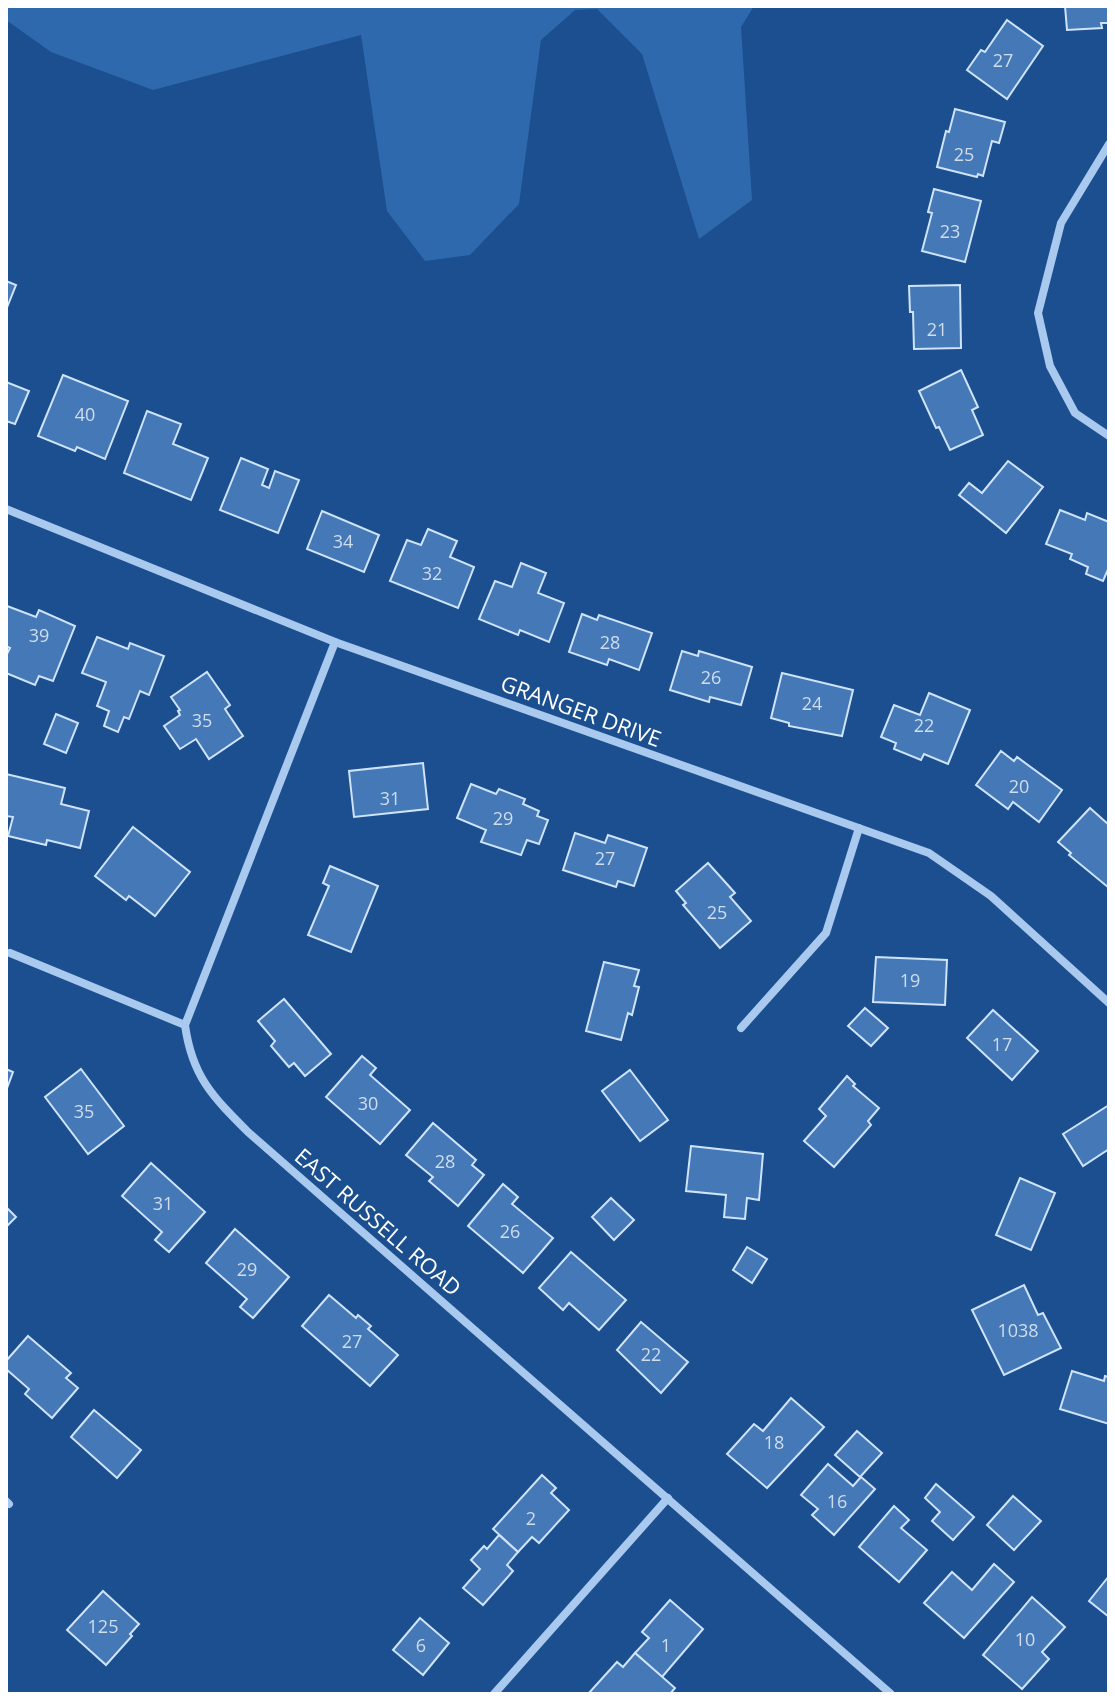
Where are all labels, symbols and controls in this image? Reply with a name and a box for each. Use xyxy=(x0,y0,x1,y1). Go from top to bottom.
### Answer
house number: 27 xyxy=(993,48,1013,72)
house number: 25 xyxy=(954,142,974,166)
house number: 23 xyxy=(940,219,960,243)
house number: 21 xyxy=(927,317,947,341)
house number: 40 xyxy=(75,402,95,426)
house number: 34 xyxy=(333,529,353,553)
house number: 32 xyxy=(422,561,442,585)
house number: 39 xyxy=(29,623,49,647)
house number: 28 xyxy=(600,630,620,654)
house number: 26 xyxy=(701,665,721,689)
street label: GRANGER DRIVE xyxy=(497,667,666,753)
house number: 24 xyxy=(802,691,822,715)
house number: 35 xyxy=(192,708,212,732)
house number: 22 xyxy=(914,713,934,737)
house number: 20 xyxy=(1009,774,1029,798)
house number: 31 xyxy=(380,786,400,810)
house number: 29 xyxy=(493,806,513,830)
house number: 27 xyxy=(595,846,615,870)
house number: 25 xyxy=(707,900,727,924)
house number: 19 xyxy=(900,968,920,992)
house number: 17 xyxy=(992,1032,1012,1056)
house number: 30 xyxy=(358,1091,378,1115)
house number: 35 xyxy=(74,1099,94,1123)
street label: EAST RUSSELL ROAD xyxy=(289,1141,468,1302)
house number: 28 xyxy=(435,1149,455,1173)
house number: 31 xyxy=(153,1191,173,1215)
house number: 26 xyxy=(500,1219,520,1243)
house number: 29 xyxy=(237,1257,257,1281)
house number: 1038 xyxy=(997,1318,1039,1342)
house number: 27 xyxy=(342,1329,362,1353)
house number: 22 xyxy=(641,1342,661,1366)
house number: 18 xyxy=(764,1430,784,1454)
house number: 16 xyxy=(827,1489,847,1513)
house number: 2 xyxy=(526,1506,536,1530)
house number: 125 xyxy=(88,1614,118,1638)
house number: 10 xyxy=(1015,1627,1035,1651)
house number: 6 xyxy=(416,1633,426,1657)
house number: 1 xyxy=(661,1633,671,1657)

